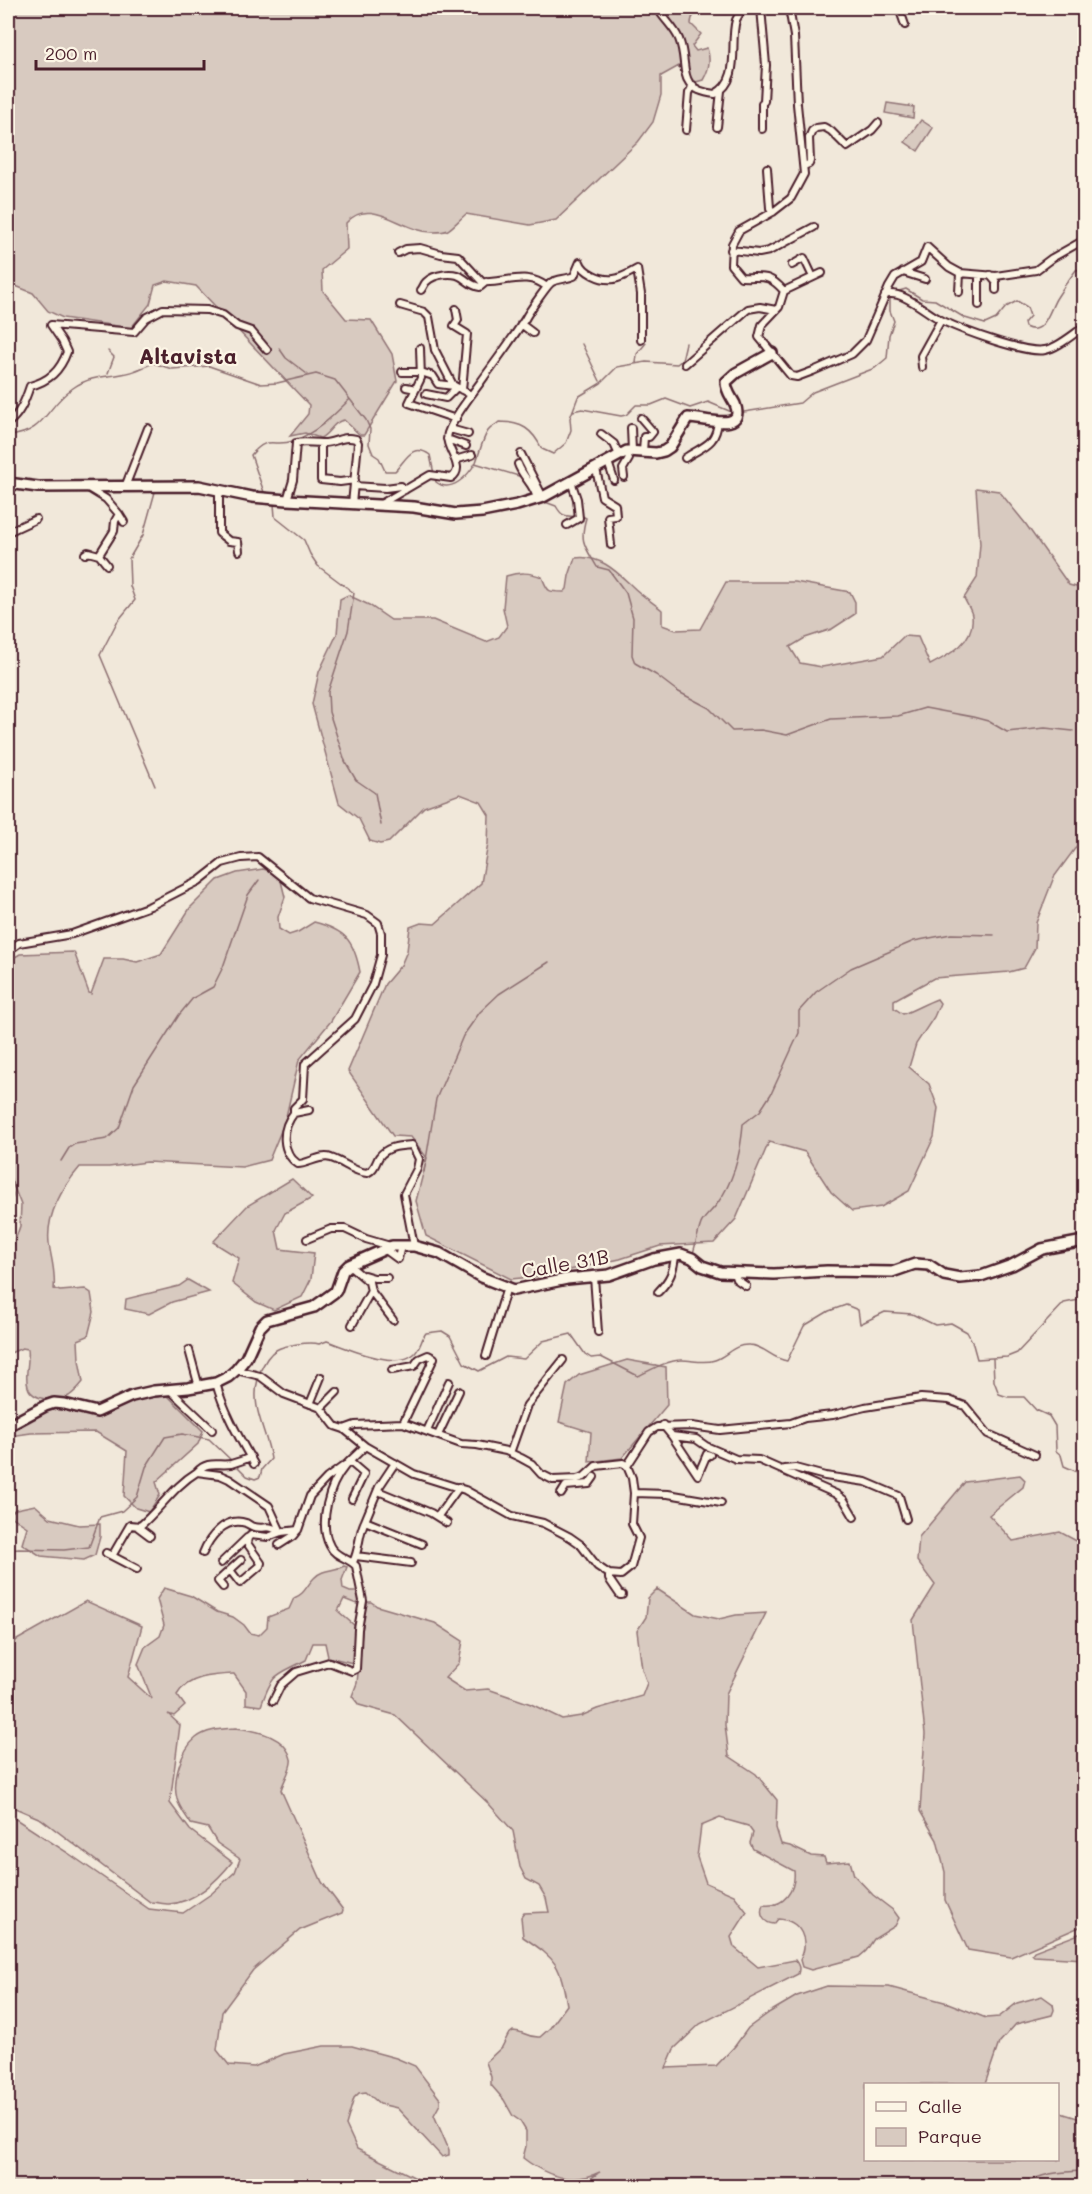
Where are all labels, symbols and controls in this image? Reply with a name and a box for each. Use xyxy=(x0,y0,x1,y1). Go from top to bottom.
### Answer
scale bar xyxy=(36,33,204,71)
text: 200 m xyxy=(45,41,97,65)
district label: Altavista xyxy=(139,341,237,370)
street label: Calle 31B xyxy=(519,1243,611,1283)
legend xyxy=(864,2083,1059,2161)
text: Calle xyxy=(918,2094,962,2118)
text: Parque xyxy=(918,2124,982,2148)

